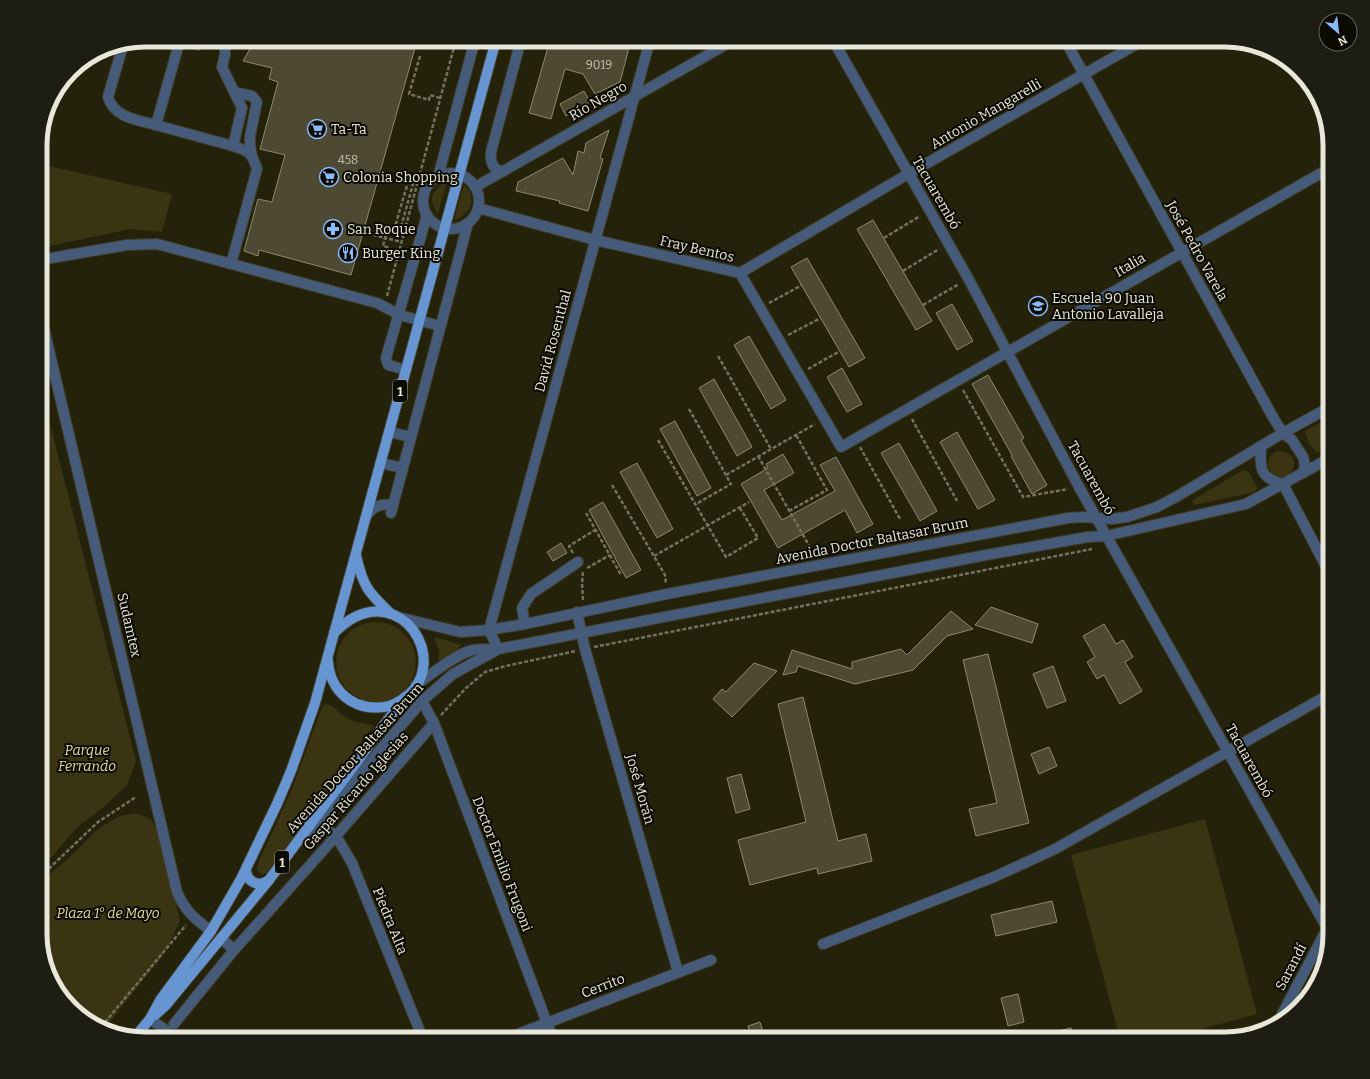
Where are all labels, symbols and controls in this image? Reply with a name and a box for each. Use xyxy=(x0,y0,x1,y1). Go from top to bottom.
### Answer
north arrow xyxy=(1318,12,1358,52)
text: N xyxy=(1335,33,1349,48)
house number: 9019 xyxy=(586,58,612,72)
street label: Antonio Mangarelli xyxy=(928,75,1044,153)
street label: Río Negro xyxy=(566,78,630,124)
supermarket icon: Ta-Ta xyxy=(306,118,328,140)
place label: Ta-Ta xyxy=(331,121,367,138)
house number: 458 xyxy=(338,153,358,167)
street label: Tacuarembó xyxy=(908,154,964,232)
supermarket icon: Colonia Shopping xyxy=(318,166,340,188)
place label: Colonia Shopping xyxy=(343,169,458,186)
street label: José Pedro Varela xyxy=(1162,197,1232,304)
pharmacy icon: San Roque xyxy=(322,218,344,240)
place label: San Roque xyxy=(347,221,416,238)
street label: Fray Bentos xyxy=(658,232,736,266)
restaurant icon: Burger King xyxy=(337,242,359,264)
place label: Burger King xyxy=(362,245,440,262)
street label: Italia xyxy=(1111,249,1149,281)
street label: David Rosenthal xyxy=(531,288,575,394)
place label: Escuela 90 Juan Antonio Lavalleja xyxy=(1052,290,1164,323)
school or university icon: Escuela 90 Juan Antonio Lavalleja xyxy=(1027,295,1049,317)
road number: 1 xyxy=(393,380,407,402)
street label: Tacuarembó xyxy=(1064,438,1118,518)
street label: Avenida Doctor Baltasar Brum xyxy=(774,514,970,568)
street label: Sudamtex xyxy=(113,591,145,659)
street label: Avenida Doctor Baltasar Brum xyxy=(283,679,427,836)
street label: Tacuarembó xyxy=(1222,721,1276,801)
street label: Gaspar Ricardo Iglesias xyxy=(300,728,412,854)
park label: Parque Ferrando xyxy=(58,742,116,775)
street label: José Morán xyxy=(622,751,658,826)
street label: Doctor Emilio Frugoni xyxy=(468,794,536,934)
road number: 1 xyxy=(275,851,289,873)
street label: Piedra Alta xyxy=(369,885,411,957)
park label: Plaza 1° de Mayo xyxy=(56,905,160,922)
street label: Sarandí xyxy=(1272,940,1311,993)
street label: Cerrito xyxy=(579,970,627,1002)

